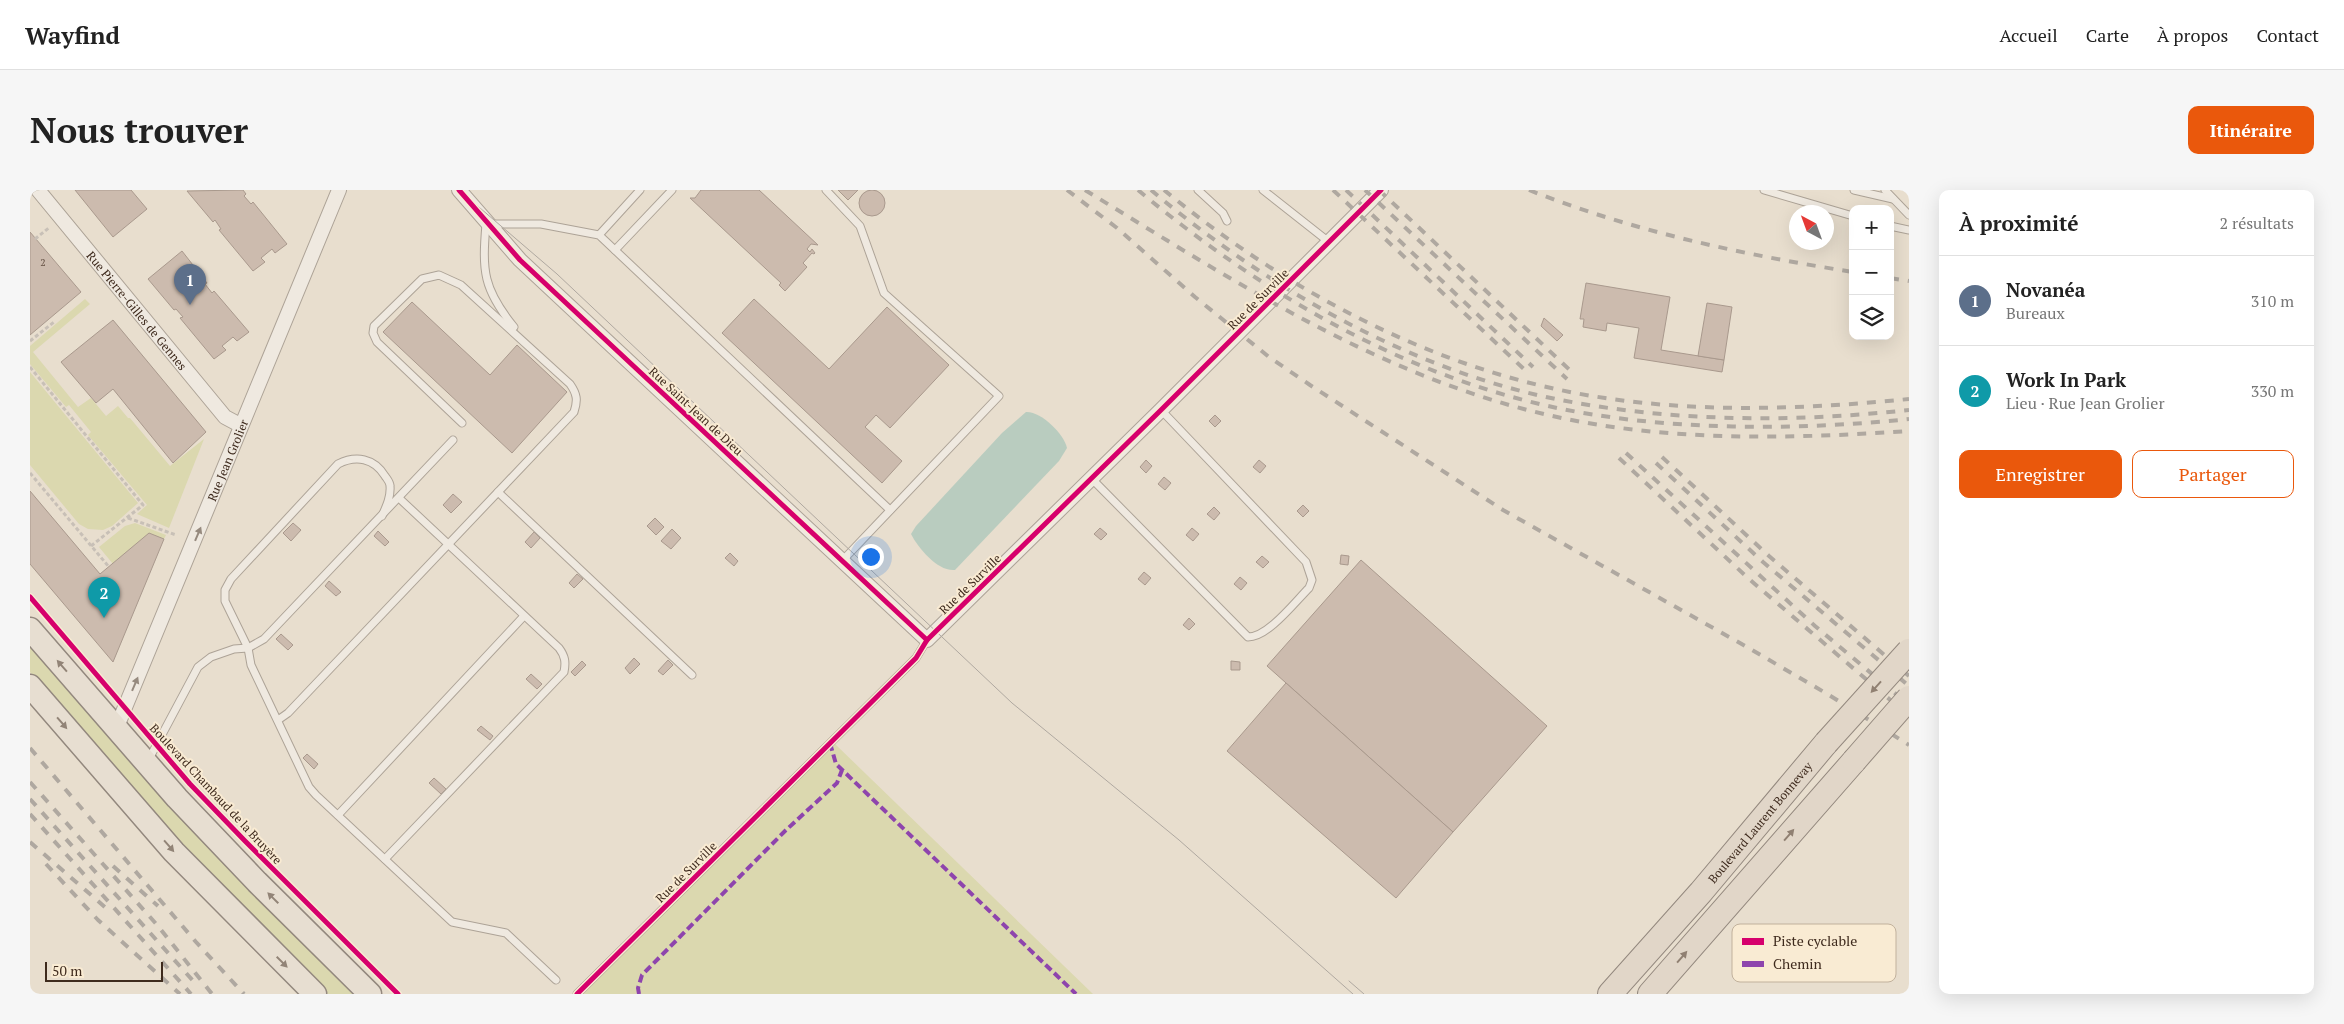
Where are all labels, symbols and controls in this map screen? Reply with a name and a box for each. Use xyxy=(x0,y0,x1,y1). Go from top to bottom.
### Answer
text: Wayfind xyxy=(25,19,120,51)
text: Accueil xyxy=(1999,23,2058,47)
text: Carte xyxy=(2086,23,2129,47)
text: À propos xyxy=(2157,23,2228,47)
text: Contact xyxy=(2256,23,2319,47)
button: Itinéraire xyxy=(2188,106,2314,154)
text: Nous trouver xyxy=(30,107,248,153)
north arrow xyxy=(1789,205,1834,250)
map controls xyxy=(1849,205,1894,340)
button: + xyxy=(1849,205,1894,250)
text: À proximité xyxy=(1959,209,2079,237)
text: 2 résultats xyxy=(2220,212,2294,234)
street label: Rue Pierre-Gilles de Gennes xyxy=(84,248,191,373)
button: − xyxy=(1849,250,1894,295)
house number: 2 xyxy=(40,256,46,269)
pin: 1 xyxy=(174,264,206,305)
street label: Rue de Surville xyxy=(1224,265,1292,333)
text: Novanéa xyxy=(2006,277,2085,302)
text: 1 xyxy=(1970,290,1980,312)
text: 310 m xyxy=(2251,290,2294,312)
button: layers xyxy=(1849,295,1894,340)
text: Bureaux xyxy=(2006,302,2065,324)
street label: Rue Saint-Jean de Dieu xyxy=(646,364,746,458)
text: Work In Park xyxy=(2006,367,2126,392)
text: 2 xyxy=(1970,380,1980,402)
text: 330 m xyxy=(2251,380,2294,402)
text: Lieu · Rue Jean Grolier xyxy=(2006,392,2165,414)
street label: Rue Jean Grolier xyxy=(204,417,251,503)
button: Enregistrer xyxy=(1959,450,2122,498)
button: Partager xyxy=(2132,450,2294,498)
one-way arrow xyxy=(194,527,202,542)
your location xyxy=(858,544,884,570)
street label: Rue de Surville xyxy=(936,551,1004,617)
pin: 2 xyxy=(88,577,120,618)
one-way arrow xyxy=(56,659,67,672)
one-way arrow xyxy=(131,677,139,691)
one-way arrow xyxy=(1871,680,1882,693)
one-way arrow xyxy=(56,717,67,730)
street label: Boulevard Chambaud de la Bruyère xyxy=(147,721,285,867)
street label: Boulevard Laurent Bonnevay xyxy=(1705,758,1815,886)
one-way arrow xyxy=(1783,830,1795,842)
street label: Rue de Surville xyxy=(652,838,720,906)
one-way arrow xyxy=(163,839,174,852)
one-way arrow xyxy=(267,892,279,904)
legend xyxy=(1732,924,1896,982)
text: Piste cyclable xyxy=(1773,931,1857,950)
one-way arrow xyxy=(1676,952,1688,964)
text: Chemin xyxy=(1773,954,1823,973)
one-way arrow xyxy=(276,955,288,967)
scale bar xyxy=(45,959,162,982)
text: 50 m xyxy=(52,961,82,980)

